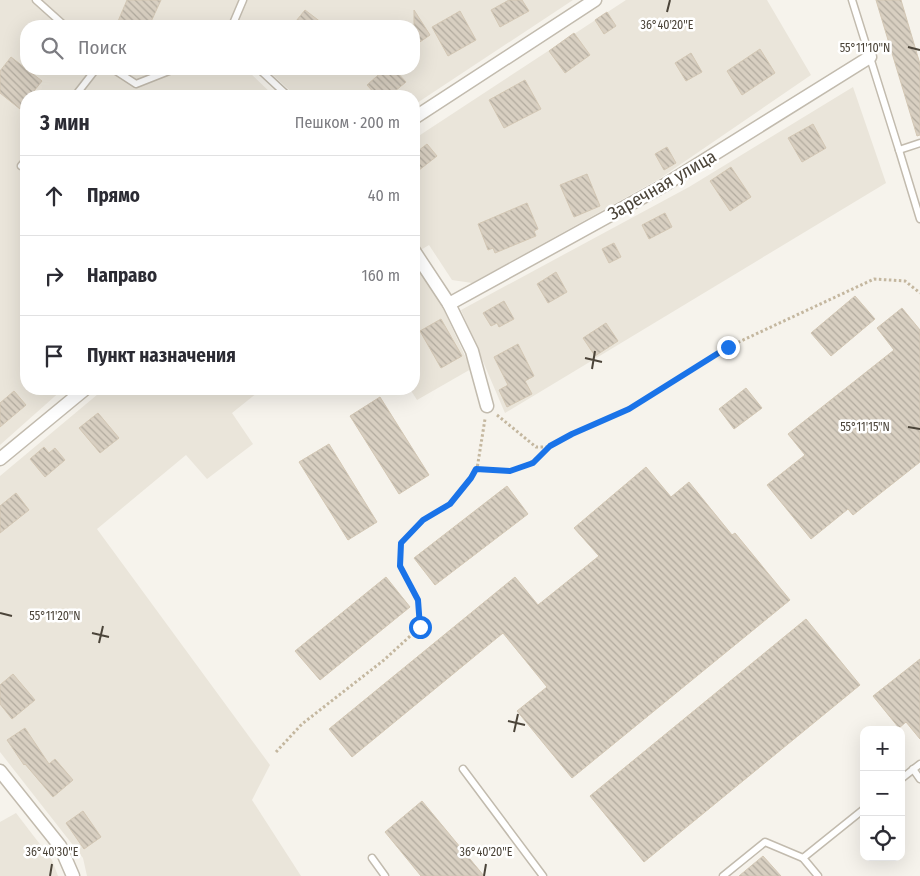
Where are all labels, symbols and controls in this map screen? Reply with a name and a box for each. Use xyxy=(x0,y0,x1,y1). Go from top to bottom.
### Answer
text: 36°40'20"E xyxy=(641,18,694,32)
search box xyxy=(20,20,420,75)
icon: search xyxy=(38,34,66,62)
text: Поиск xyxy=(78,36,127,59)
text: 55°11'10"N xyxy=(840,41,890,55)
text: 3 мин xyxy=(40,110,90,136)
text: Пешком · 200 m xyxy=(295,113,400,132)
street label: Заречная улица xyxy=(604,145,720,225)
icon: ahead xyxy=(40,182,68,210)
text: Прямо xyxy=(87,184,140,207)
text: 40 m xyxy=(368,186,400,205)
icon: right xyxy=(40,262,68,290)
text: Направо xyxy=(87,264,157,287)
text: 160 m xyxy=(361,266,400,285)
route end xyxy=(717,336,740,359)
icon: arrive xyxy=(40,342,68,370)
text: Пункт назначения xyxy=(87,344,236,367)
text: 55°11'15"N xyxy=(840,420,890,434)
text: 55°11'20"N xyxy=(29,609,81,623)
route start xyxy=(409,616,432,639)
map controls xyxy=(860,726,905,861)
button: + xyxy=(860,726,905,771)
button: − xyxy=(860,771,905,816)
button: locate xyxy=(860,816,905,861)
text: 36°40'30"E xyxy=(26,845,79,859)
text: 36°40'20"E xyxy=(460,845,513,859)

